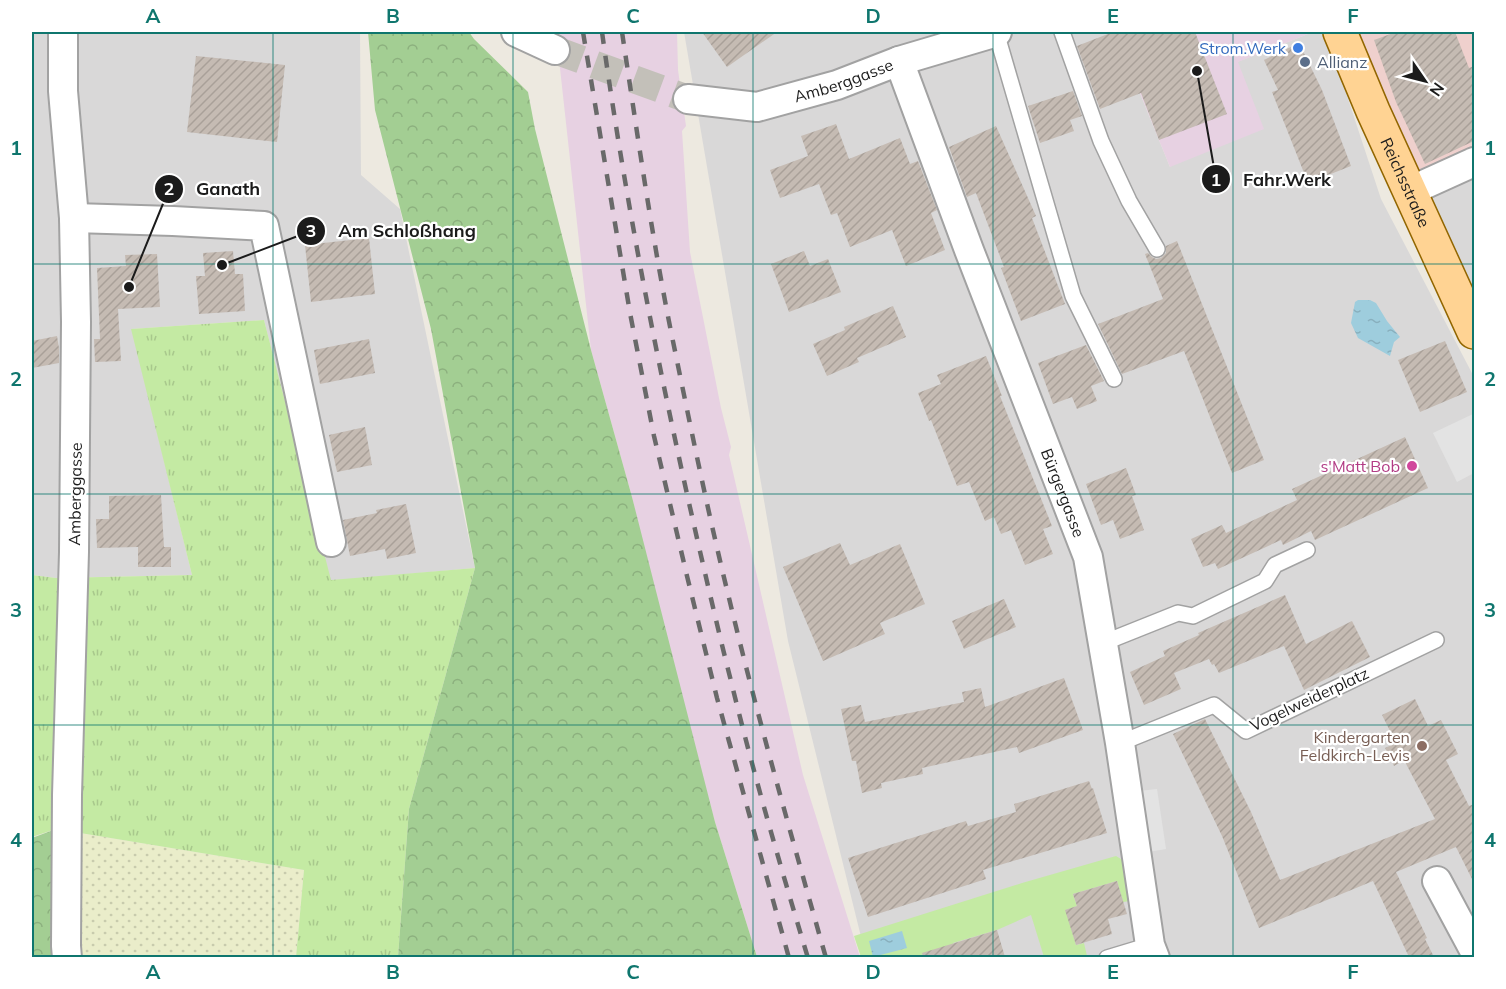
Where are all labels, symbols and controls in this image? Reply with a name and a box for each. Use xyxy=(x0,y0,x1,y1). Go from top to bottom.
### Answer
text: A xyxy=(146,3,161,28)
text: B xyxy=(386,3,400,28)
text: C xyxy=(626,3,640,28)
text: D xyxy=(865,3,881,28)
text: E xyxy=(1107,3,1119,28)
text: F xyxy=(1347,3,1359,28)
place label: Strom.Werk xyxy=(1199,38,1287,58)
marker: Strom.Werk xyxy=(1291,41,1305,55)
north arrow xyxy=(1395,51,1455,111)
place label: Allianz xyxy=(1317,52,1367,72)
street label: Amberggasse xyxy=(792,54,896,106)
marker: Allianz xyxy=(1298,55,1312,69)
text: N xyxy=(1426,79,1449,100)
street label: Reichsstraße xyxy=(1376,134,1435,230)
text: 1 xyxy=(10,135,22,160)
text: 1 xyxy=(1484,135,1496,160)
callout: Fahr.Werk xyxy=(1201,161,1343,197)
text: 1 xyxy=(1211,168,1221,191)
text: Fahr.Werk xyxy=(1243,168,1332,191)
callout: Ganath xyxy=(154,171,272,207)
text: 2 xyxy=(164,177,174,200)
text: Ganath xyxy=(196,177,260,200)
callout: Am Schloßhang xyxy=(296,213,487,249)
text: 3 xyxy=(306,219,316,242)
text: Am Schloßhang xyxy=(338,219,476,242)
text: 2 xyxy=(10,366,22,391)
text: 2 xyxy=(1484,366,1496,391)
street label: Amberggasse xyxy=(64,442,86,546)
street label: Bürgergasse xyxy=(1037,446,1089,540)
place label: s'Matt Bob xyxy=(1320,456,1400,476)
marker: s'Matt Bob xyxy=(1405,459,1419,473)
text: 3 xyxy=(10,597,22,622)
text: 3 xyxy=(1484,597,1496,622)
street label: Vogelweiderplatz xyxy=(1246,663,1372,735)
place label: Kindergarten Feldkirch-Levis xyxy=(1300,727,1410,765)
marker: Kindergarten Feldkirch-Levis xyxy=(1415,739,1429,753)
text: 4 xyxy=(10,827,22,852)
text: 4 xyxy=(1484,827,1496,852)
text: A xyxy=(146,959,161,984)
text: B xyxy=(386,959,400,984)
text: C xyxy=(626,959,640,984)
text: D xyxy=(865,959,881,984)
text: E xyxy=(1107,959,1119,984)
text: F xyxy=(1347,959,1359,984)

